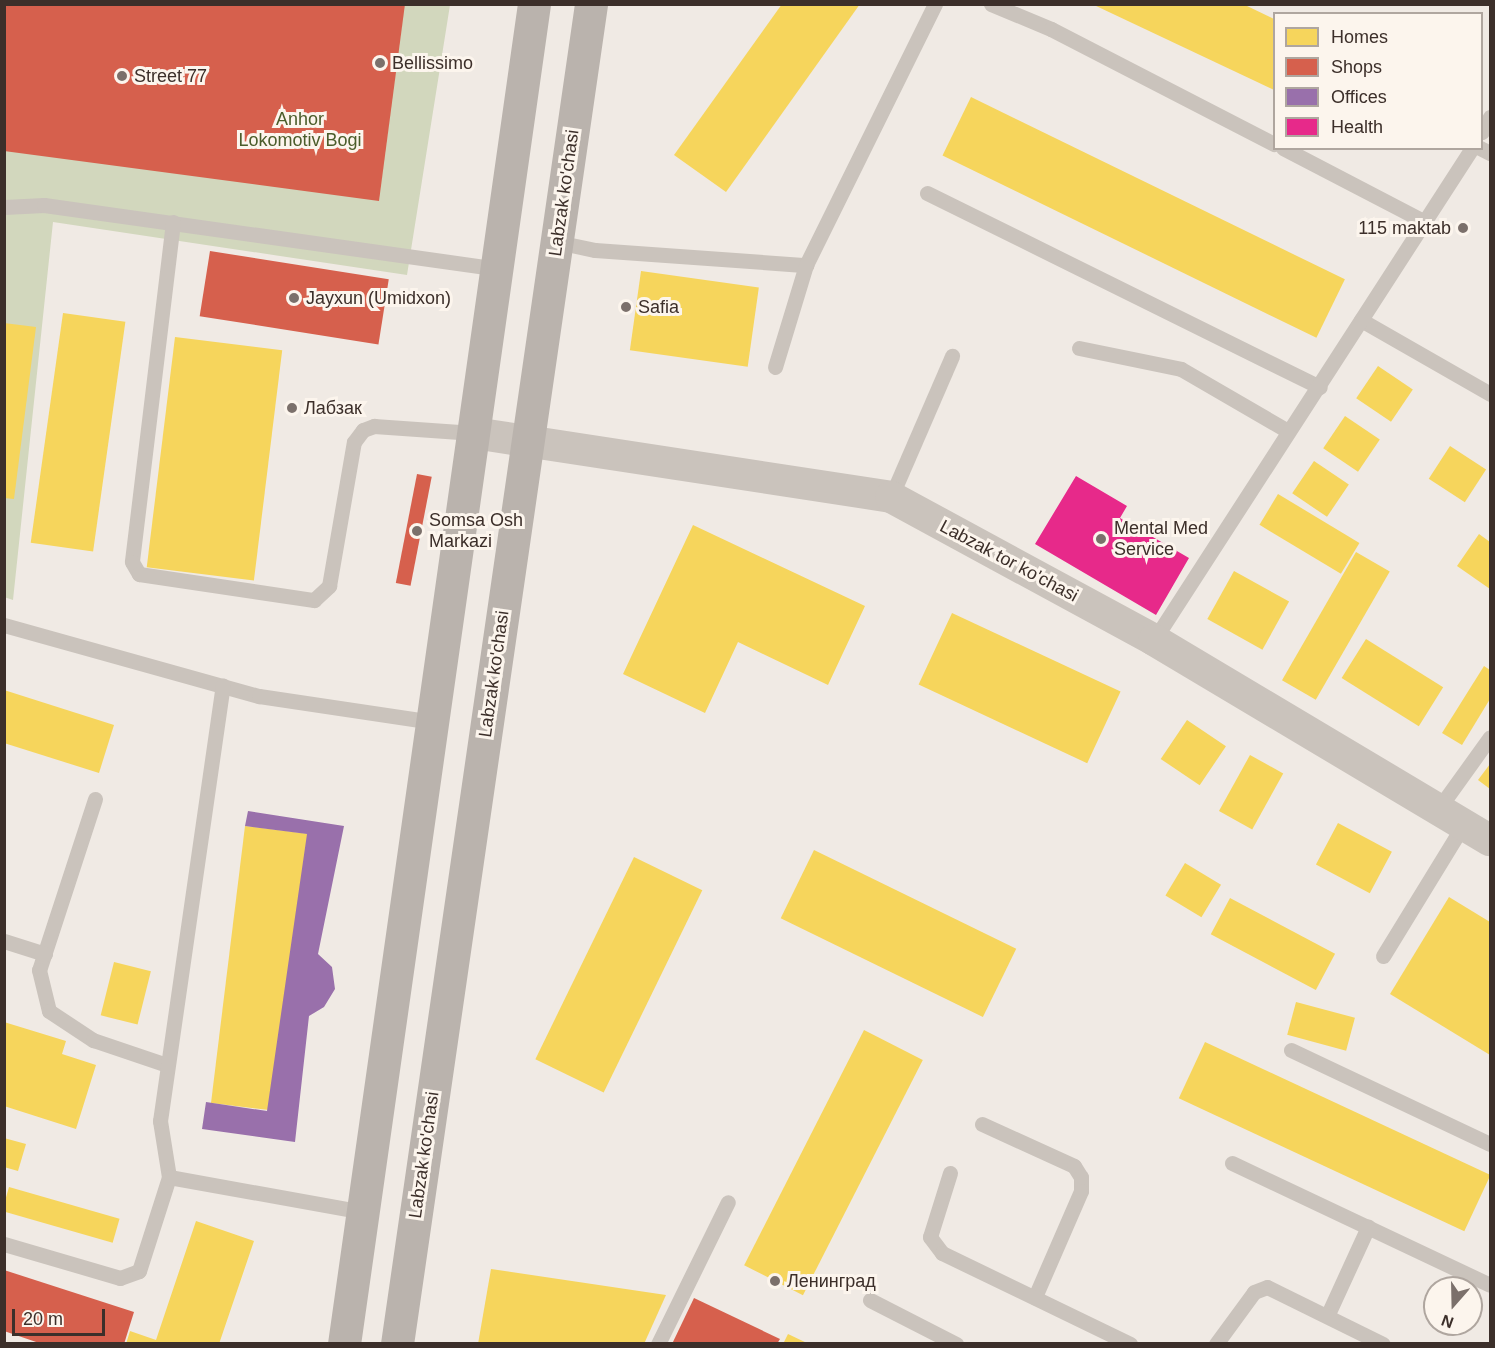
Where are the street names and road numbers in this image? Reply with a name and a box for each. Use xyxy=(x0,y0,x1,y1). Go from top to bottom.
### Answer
street label: Labzak ko'chasi xyxy=(544,128,584,258)
street label: Labzak tor ko'chasi xyxy=(936,515,1082,607)
street label: Labzak ko'chasi xyxy=(474,609,514,739)
street label: Labzak ko'chasi xyxy=(404,1090,444,1220)

